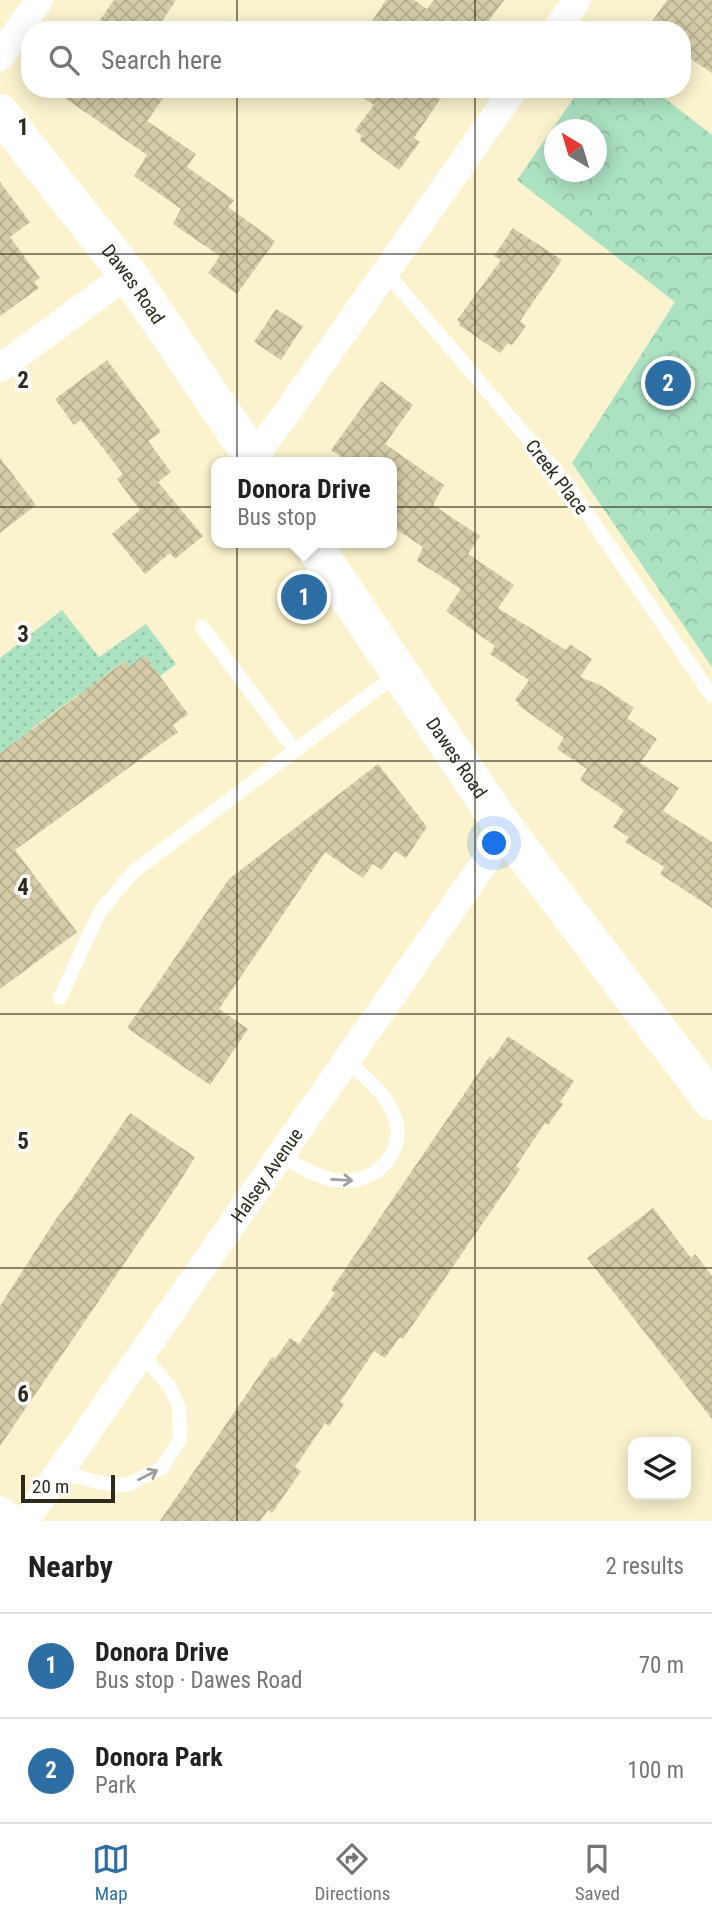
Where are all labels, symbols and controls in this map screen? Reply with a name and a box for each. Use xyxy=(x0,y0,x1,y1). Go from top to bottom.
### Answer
search box xyxy=(21,21,691,98)
icon: search xyxy=(45,41,83,79)
text: Search here xyxy=(101,45,222,75)
text: 1 xyxy=(17,114,29,141)
north arrow xyxy=(544,119,607,182)
street label: Dawes Road xyxy=(97,240,170,328)
pin: 2 xyxy=(645,357,691,409)
text: 2 xyxy=(17,367,29,394)
street label: Creek Place xyxy=(521,435,593,519)
popup xyxy=(211,457,397,548)
text: Donora Drive xyxy=(237,474,371,504)
text: Bus stop xyxy=(237,504,317,531)
pin: 1 xyxy=(281,571,327,623)
text: 3 xyxy=(17,621,29,648)
street label: Dawes Road xyxy=(421,713,492,802)
your location xyxy=(477,826,511,860)
text: 4 xyxy=(17,874,29,901)
street label: Halsey Avenue xyxy=(226,1123,307,1227)
text: 5 xyxy=(17,1128,29,1155)
one-way arrow xyxy=(331,1174,353,1187)
text: 6 xyxy=(17,1381,29,1408)
map controls xyxy=(628,1437,691,1500)
button: layers xyxy=(628,1437,691,1500)
one-way arrow xyxy=(138,1467,158,1481)
scale bar xyxy=(21,1472,116,1504)
text: 20 m xyxy=(32,1475,69,1498)
text: Nearby xyxy=(28,1549,113,1584)
text: 2 results xyxy=(606,1553,684,1580)
text: Donora Drive xyxy=(95,1637,229,1667)
text: 1 xyxy=(45,1652,57,1679)
text: 70 m xyxy=(639,1652,684,1679)
text: Bus stop · Dawes Road xyxy=(95,1667,302,1694)
text: Donora Park xyxy=(95,1742,223,1772)
text: 2 xyxy=(45,1757,57,1784)
text: 100 m xyxy=(627,1757,684,1784)
text: Park xyxy=(95,1772,136,1799)
tab: Map xyxy=(92,1840,130,1905)
tab: Directions xyxy=(314,1840,390,1905)
tab: Saved xyxy=(575,1840,620,1905)

